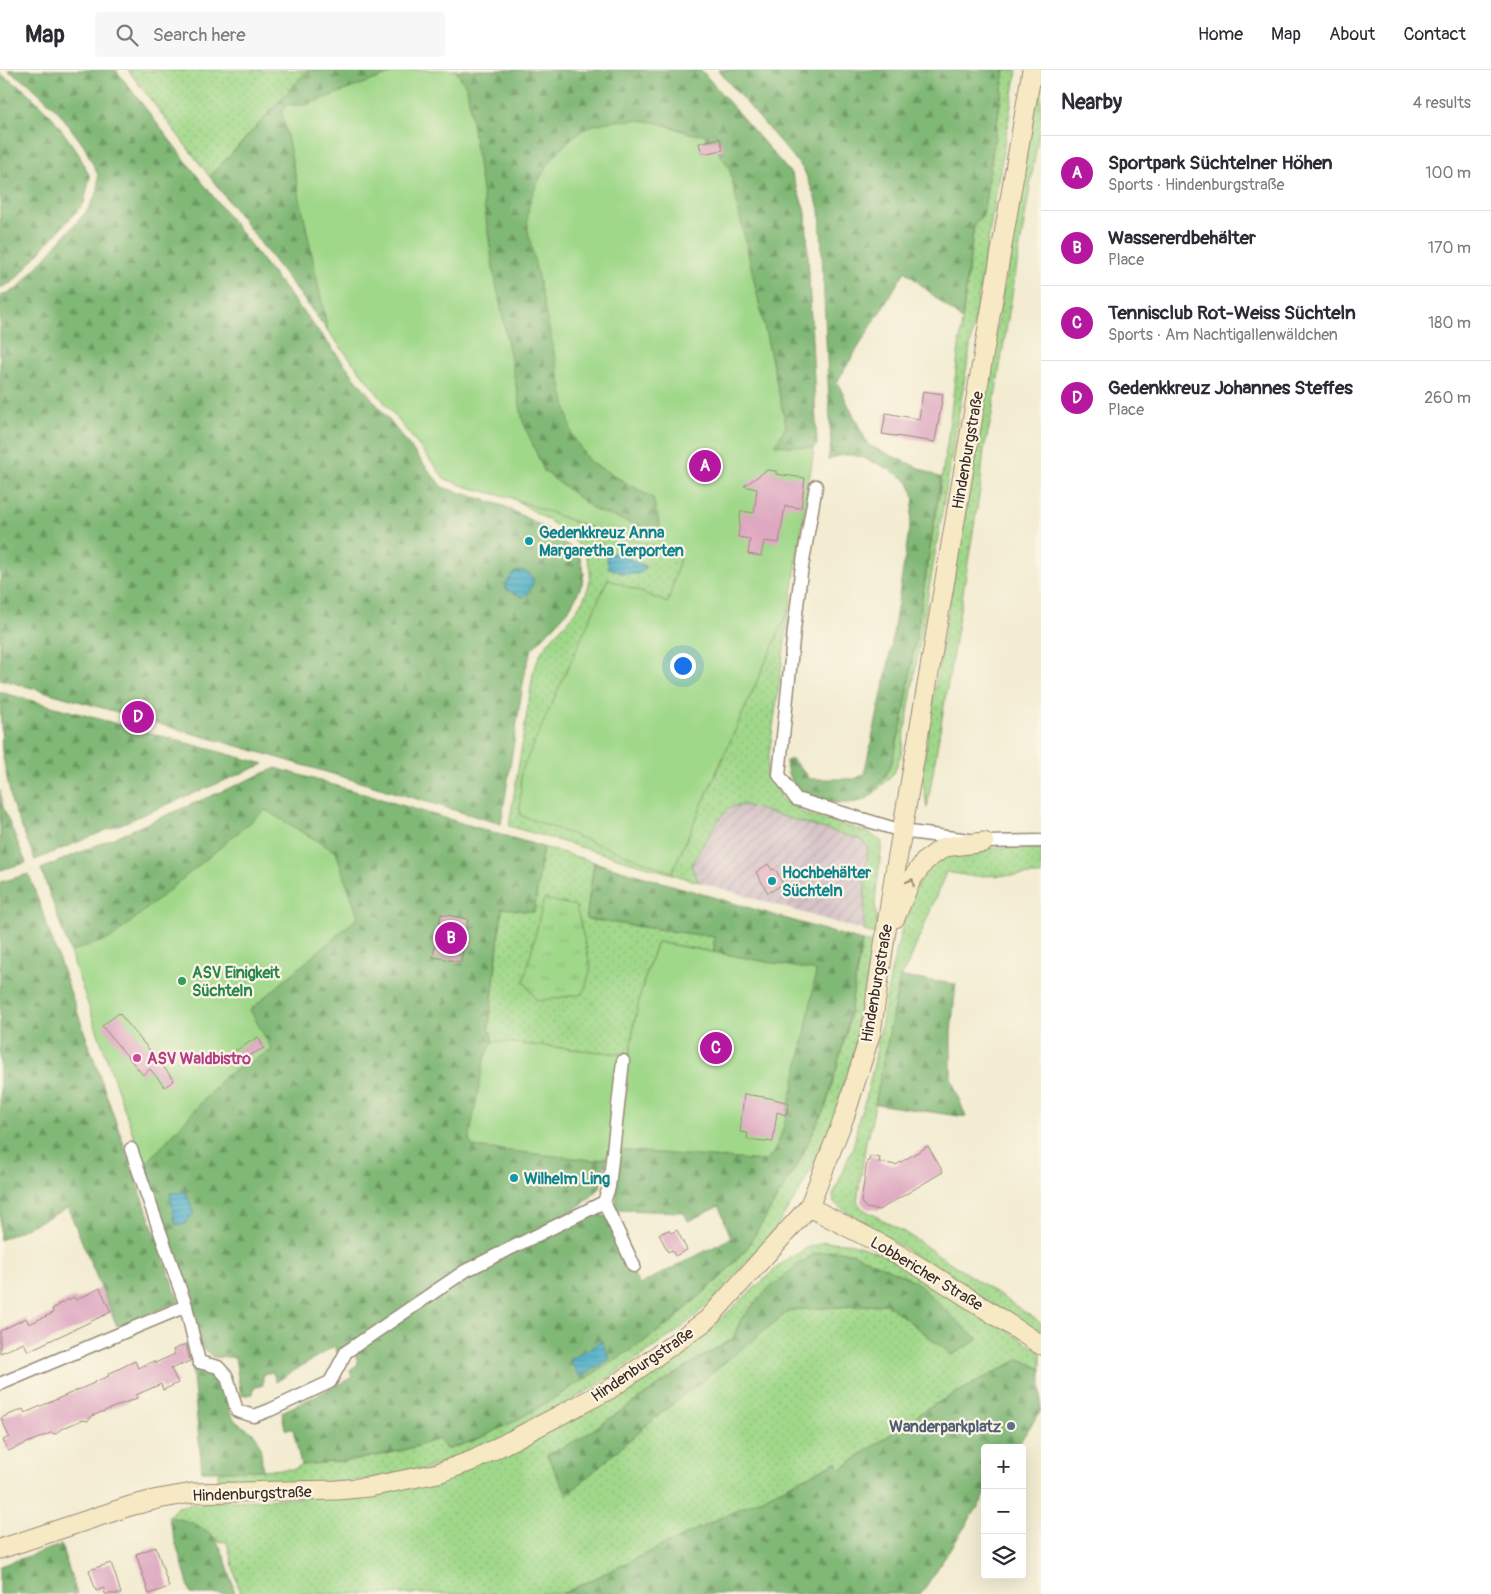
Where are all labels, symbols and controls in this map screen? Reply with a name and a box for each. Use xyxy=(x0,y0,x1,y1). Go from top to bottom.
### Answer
search box xyxy=(95,12,445,57)
text: Map xyxy=(25,20,65,49)
icon: search xyxy=(113,21,141,49)
text: Search here xyxy=(153,23,246,47)
text: Home xyxy=(1198,23,1243,46)
text: Map xyxy=(1271,23,1301,46)
text: About xyxy=(1329,23,1375,46)
text: Contact xyxy=(1403,23,1466,46)
text: Nearby xyxy=(1061,89,1122,116)
text: 4 results xyxy=(1413,93,1471,113)
text: Sportpark Süchtelner Höhen xyxy=(1108,151,1332,175)
text: A xyxy=(1072,163,1082,183)
text: 100 m xyxy=(1425,163,1471,183)
text: Sports · Hindenburgstraße xyxy=(1108,175,1284,195)
text: Wassererdbehälter xyxy=(1108,226,1256,250)
text: B xyxy=(1072,238,1082,258)
text: 170 m xyxy=(1428,238,1471,258)
text: Place xyxy=(1108,250,1144,270)
text: Tennisclub Rot-Weiss Süchteln xyxy=(1108,301,1356,325)
text: C xyxy=(1072,313,1082,333)
text: 180 m xyxy=(1428,313,1471,333)
text: Sports · Am Nachtigallenwäldchen xyxy=(1108,325,1338,345)
text: Gedenkkreuz Johannes Steffes xyxy=(1108,376,1353,400)
text: D xyxy=(1072,388,1082,408)
text: 260 m xyxy=(1424,388,1471,408)
street label: Hindenburgstraße xyxy=(948,389,988,511)
text: Place xyxy=(1108,400,1144,420)
pin: A xyxy=(689,447,721,485)
place label: Gedenkkreuz Anna Margaretha Terporten xyxy=(539,523,684,561)
marker: Gedenkkreuz Anna Margaretha Terporten xyxy=(523,535,535,547)
your location xyxy=(670,653,696,679)
pin: D xyxy=(122,698,154,736)
place label: Hochbehälter Süchteln xyxy=(782,863,871,901)
marker: Hochbehälter Süchteln xyxy=(766,875,778,887)
one-way arrow xyxy=(905,878,915,887)
pin: B xyxy=(435,919,467,957)
street label: Hindenburgstraße xyxy=(857,922,897,1044)
place label: ASV Einigkeit Süchteln xyxy=(192,963,280,1001)
marker: ASV Einigkeit Süchteln xyxy=(176,975,188,987)
pin: C xyxy=(700,1029,732,1067)
place label: ASV Waldbistro xyxy=(147,1049,251,1069)
marker: ASV Waldbistro xyxy=(131,1052,143,1064)
place label: Wilhelm Ling xyxy=(524,1169,610,1189)
marker: Wilhelm Ling xyxy=(508,1172,520,1184)
street label: Lobbericher Straße xyxy=(866,1232,987,1315)
street label: Hindenburgstraße xyxy=(587,1323,698,1407)
place label: Wanderparkplatz xyxy=(889,1417,1002,1437)
marker: Wanderparkplatz xyxy=(1005,1420,1017,1432)
map controls xyxy=(981,1444,1026,1579)
button: + xyxy=(981,1444,1026,1489)
street label: Hindenburgstraße xyxy=(192,1482,312,1506)
button: − xyxy=(981,1489,1026,1534)
button: layers xyxy=(981,1534,1026,1579)

